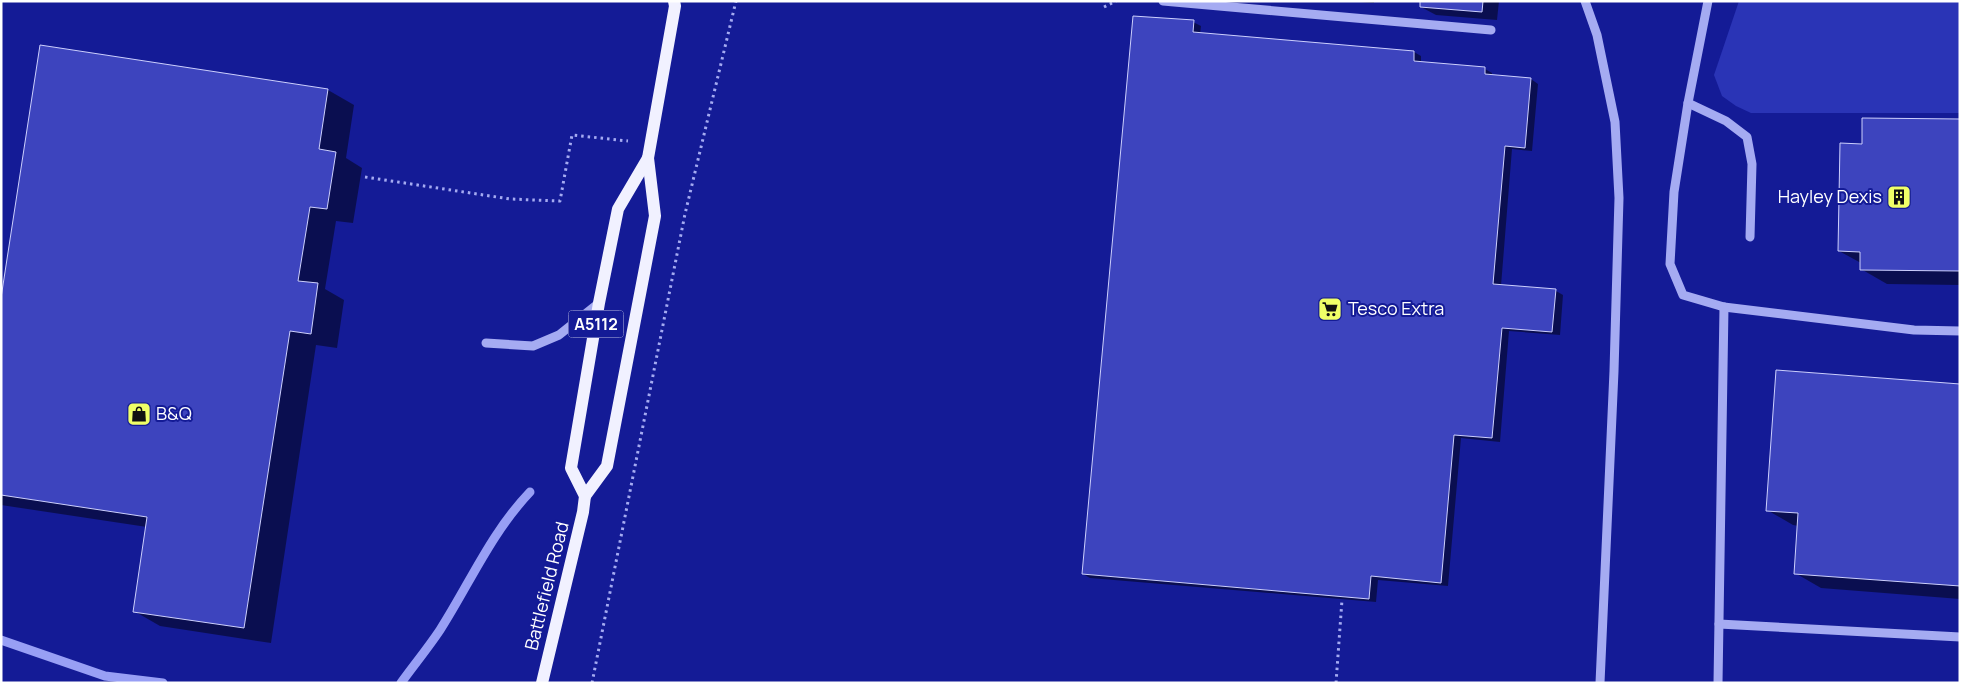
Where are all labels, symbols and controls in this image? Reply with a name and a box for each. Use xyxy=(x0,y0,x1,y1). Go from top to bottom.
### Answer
place label: Hayley Dexis xyxy=(1778,184,1882,208)
building icon: Hayley Dexis xyxy=(1886,184,1912,210)
supermarket icon: Tesco Extra xyxy=(1317,296,1343,322)
place label: Tesco Extra xyxy=(1348,296,1444,320)
road number: A5112 xyxy=(568,310,624,338)
shop icon: B&Q xyxy=(126,401,152,427)
place label: B&Q xyxy=(156,401,192,425)
street label: Battlefield Road xyxy=(518,519,574,653)

